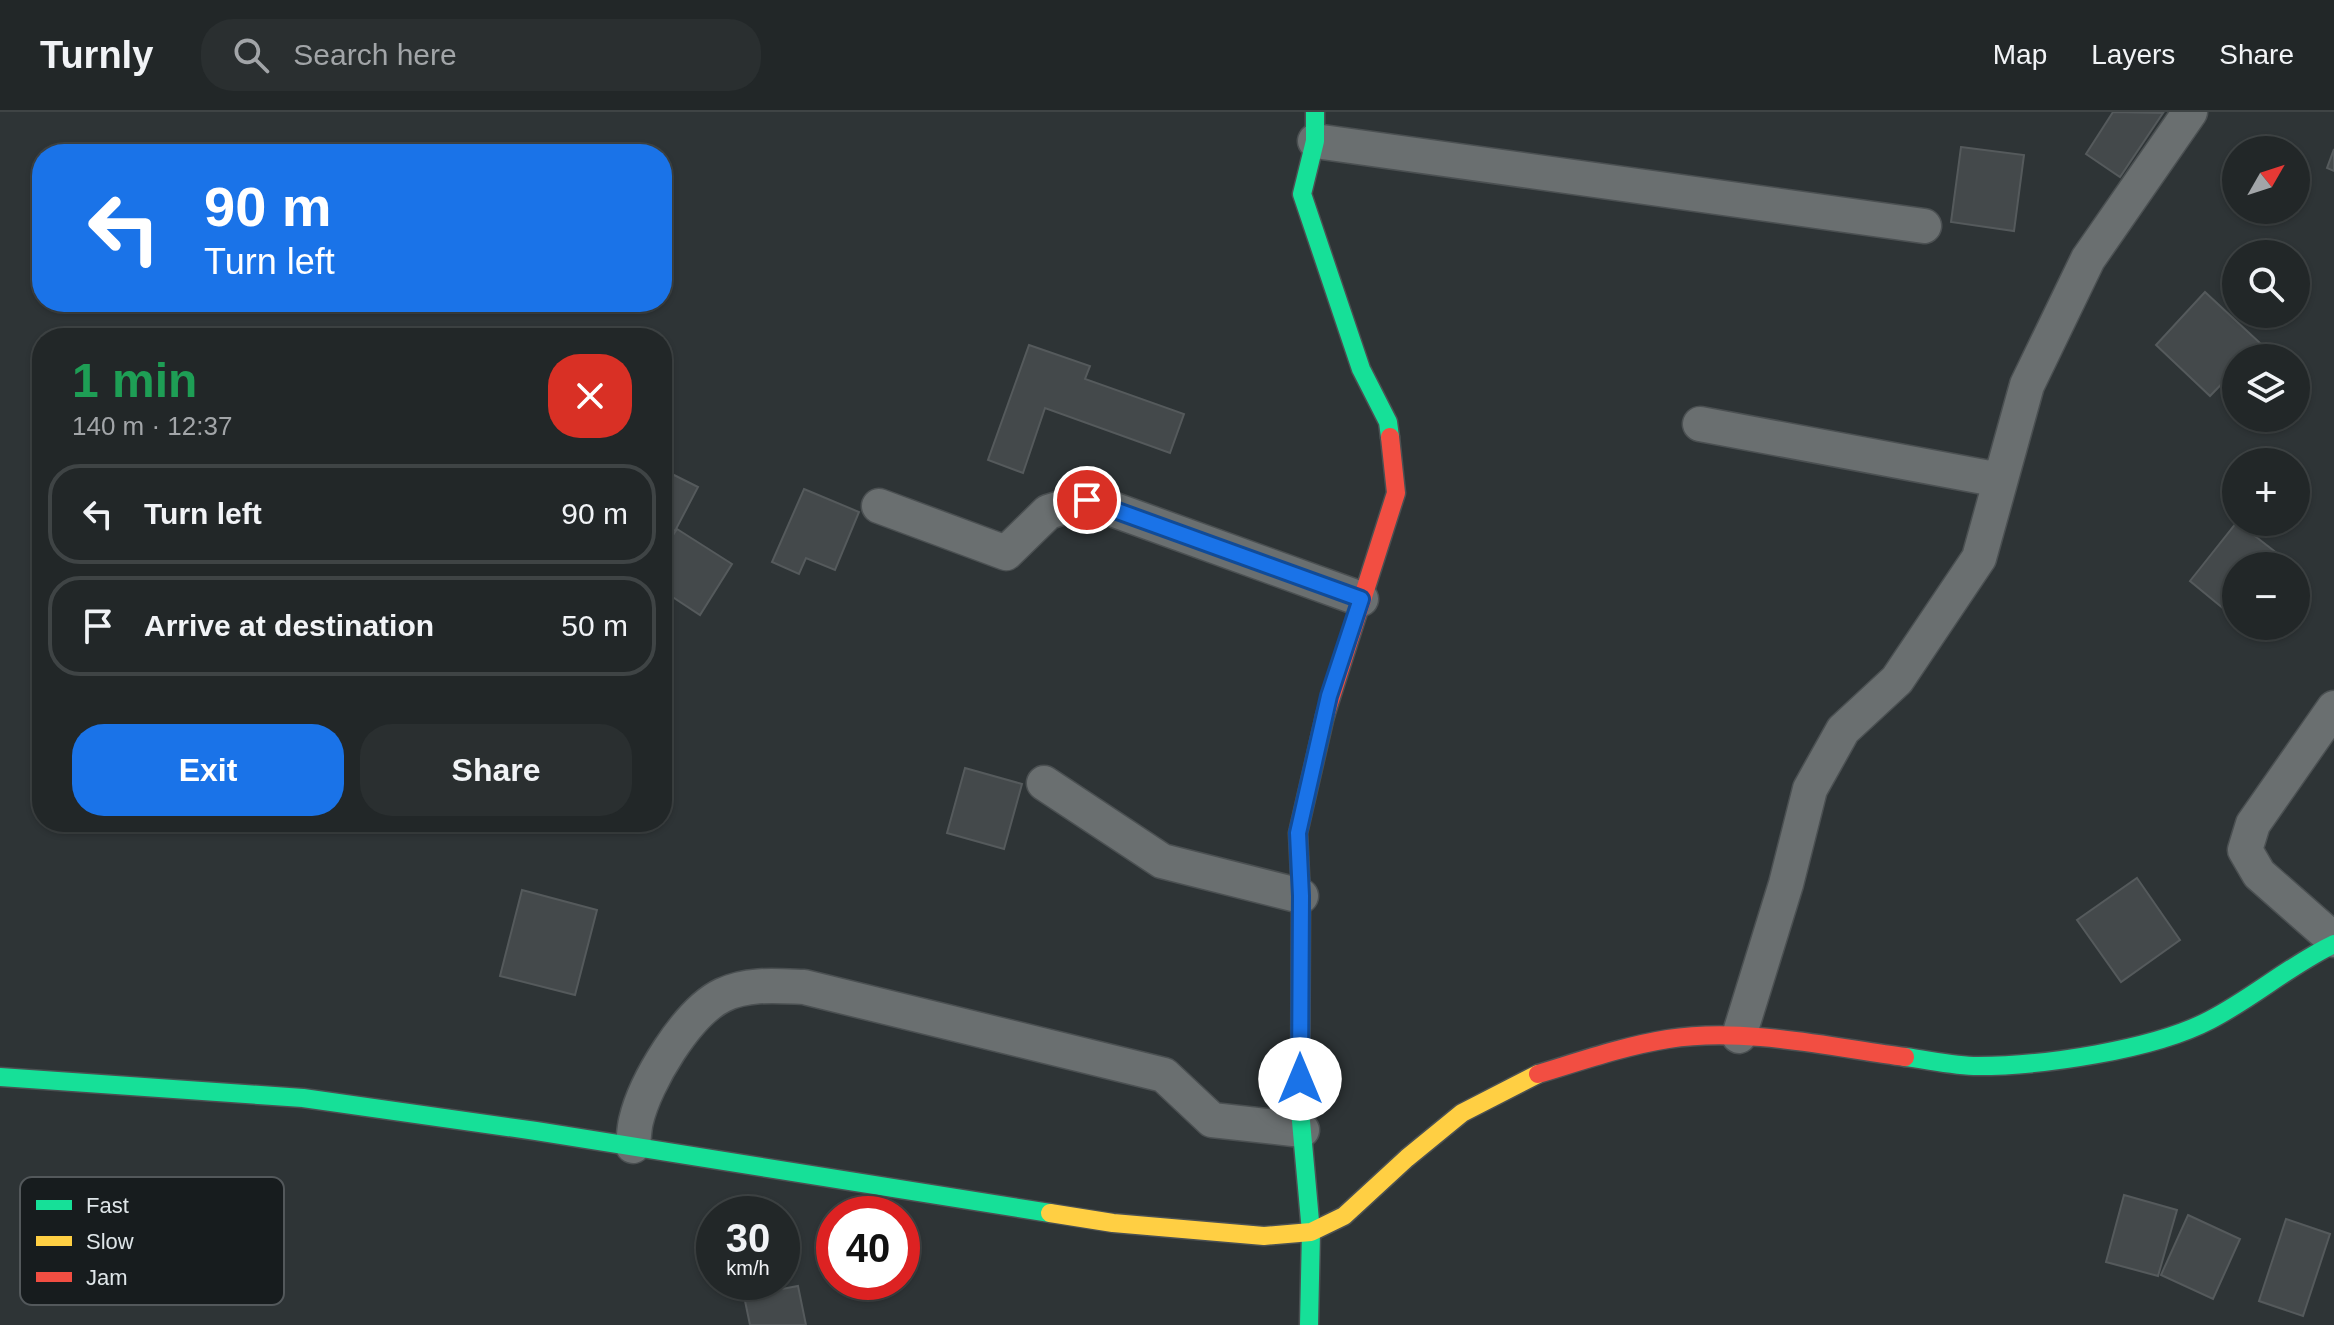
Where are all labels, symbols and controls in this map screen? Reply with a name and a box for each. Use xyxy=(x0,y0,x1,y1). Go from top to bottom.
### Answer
search box xyxy=(201,19,761,91)
icon: search xyxy=(229,33,273,77)
text: Turnly xyxy=(40,34,153,76)
text: Search here xyxy=(293,38,457,71)
text: Map xyxy=(1993,39,2047,70)
text: Layers xyxy=(2091,39,2175,70)
text: Share xyxy=(2219,39,2294,70)
north arrow xyxy=(2222,136,2310,224)
map controls xyxy=(2222,136,2310,640)
text: 90 m xyxy=(204,175,332,238)
icon: left xyxy=(72,176,176,280)
button: search xyxy=(2222,240,2310,328)
text: Turn left xyxy=(204,241,335,282)
button: layers xyxy=(2222,344,2310,432)
text: 1 min xyxy=(72,354,197,407)
button: close xyxy=(548,354,632,438)
text: 140 m · 12:37 xyxy=(72,411,232,441)
button: + xyxy=(2222,448,2310,536)
pin xyxy=(1053,466,1121,534)
icon: arrive xyxy=(1065,478,1109,522)
icon: left xyxy=(76,492,120,536)
text: Turn left xyxy=(144,497,262,530)
text: 90 m xyxy=(561,497,628,530)
button: − xyxy=(2222,552,2310,640)
icon: arrive xyxy=(76,604,120,648)
text: Arrive at destination xyxy=(144,609,434,642)
text: 50 m xyxy=(561,609,628,642)
button: Exit xyxy=(72,724,344,816)
button: Share xyxy=(360,724,632,816)
position arrow xyxy=(1258,1037,1342,1121)
legend xyxy=(20,1177,284,1305)
text: Fast xyxy=(86,1193,129,1218)
speed limit sign: 40 xyxy=(816,1196,920,1300)
text: 30 xyxy=(726,1216,770,1260)
text: Slow xyxy=(86,1229,134,1254)
text: km/h xyxy=(726,1257,770,1279)
text: Jam xyxy=(86,1265,128,1290)

